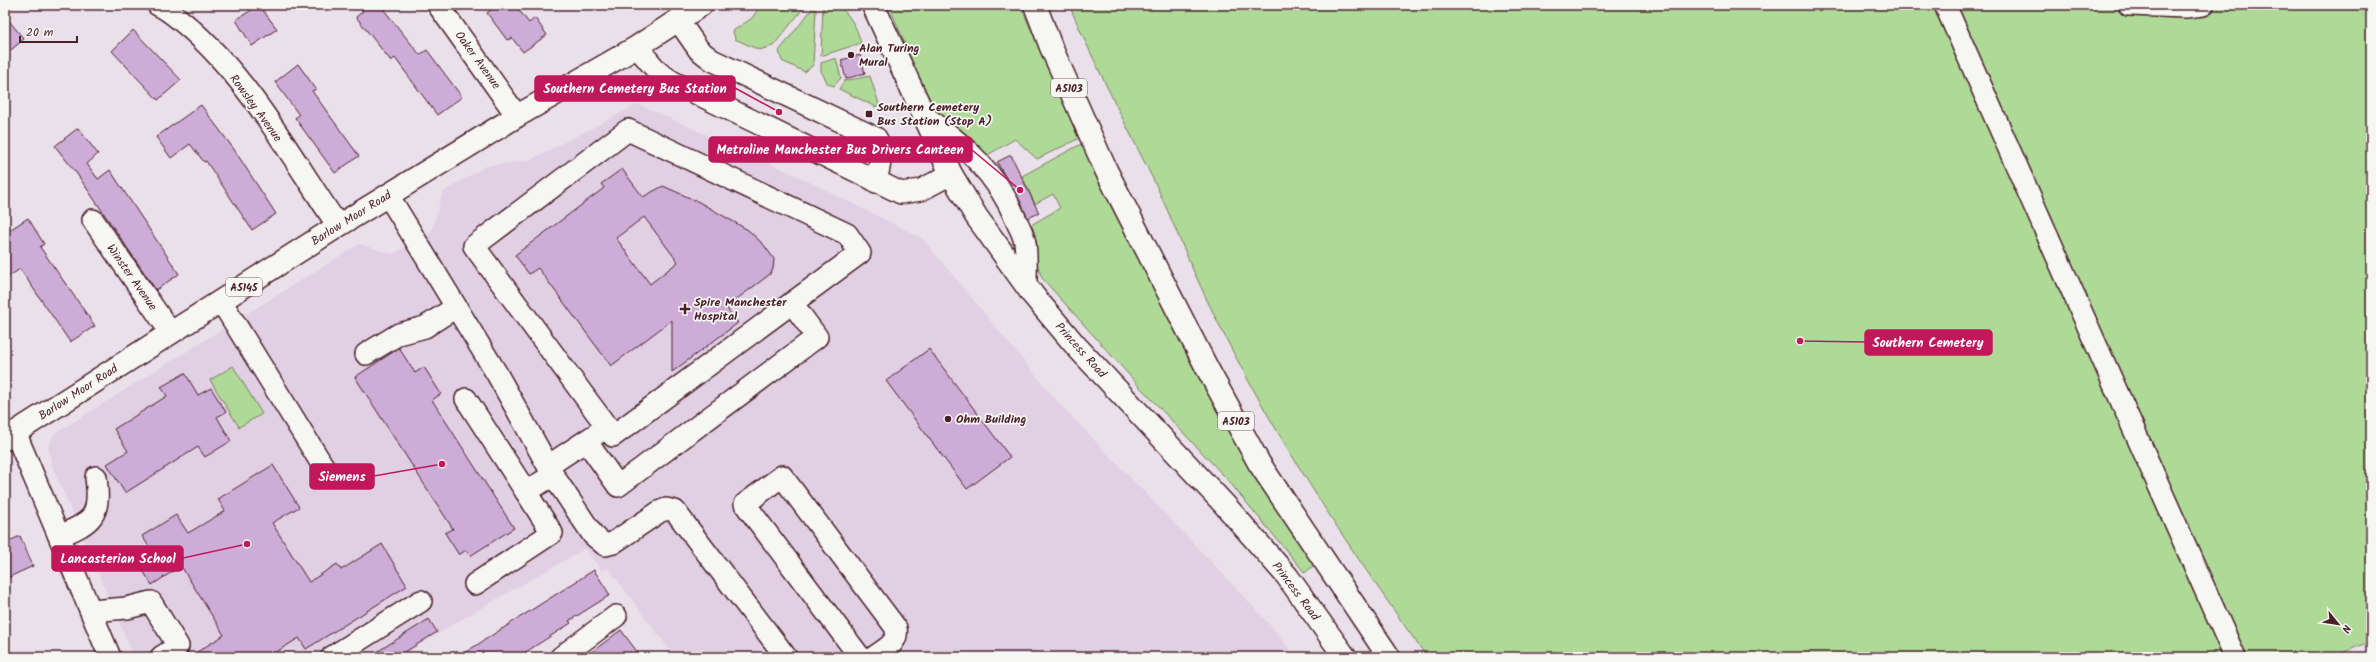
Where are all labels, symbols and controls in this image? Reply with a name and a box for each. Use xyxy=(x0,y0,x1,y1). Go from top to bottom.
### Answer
scale bar xyxy=(20,18,77,44)
text: 20 m xyxy=(26,23,54,42)
street label: Oaker Avenue xyxy=(450,27,506,94)
place label: Alan Turing Mural xyxy=(859,39,920,72)
marker: Alan Turing Mural xyxy=(846,50,856,60)
street label: Rowsley Avenue xyxy=(224,70,287,147)
callout: Southern Cemetery Bus Station xyxy=(535,76,735,101)
text: Southern Cemetery Bus Station xyxy=(543,79,727,100)
road number: A5103 xyxy=(1051,79,1087,97)
place label: Southern Cemetery Bus Station (Stop A) xyxy=(877,98,992,131)
marker: Southern Cemetery Bus Station (Stop A) xyxy=(864,109,874,119)
callout: Metroline Manchester Bus Drivers Canteen xyxy=(709,137,972,162)
text: Metroline Manchester Bus Drivers Canteen xyxy=(716,140,964,161)
street label: Barlow Moor Road xyxy=(307,186,396,251)
street label: Winster Avenue xyxy=(101,240,162,315)
road number: A5145 xyxy=(226,278,262,296)
place label: Spire Manchester Hospital xyxy=(694,293,787,326)
marker: Spire Manchester Hospital xyxy=(679,303,691,315)
street label: Princess Road xyxy=(1050,318,1112,383)
callout: Southern Cemetery xyxy=(1865,330,1992,355)
text: Southern Cemetery xyxy=(1873,333,1984,354)
street label: Barlow Moor Road xyxy=(35,359,123,425)
place label: Ohm Building xyxy=(956,410,1027,429)
road number: A5103 xyxy=(1218,412,1254,430)
marker: Ohm Building xyxy=(943,414,953,424)
callout: Siemens xyxy=(310,464,374,489)
text: Siemens xyxy=(318,467,366,488)
callout: Lancasterian School xyxy=(52,546,183,571)
text: Lancasterian School xyxy=(60,549,176,570)
street label: Princess Road xyxy=(1267,558,1325,626)
north arrow xyxy=(2318,604,2358,644)
text: N xyxy=(2336,621,2355,636)

